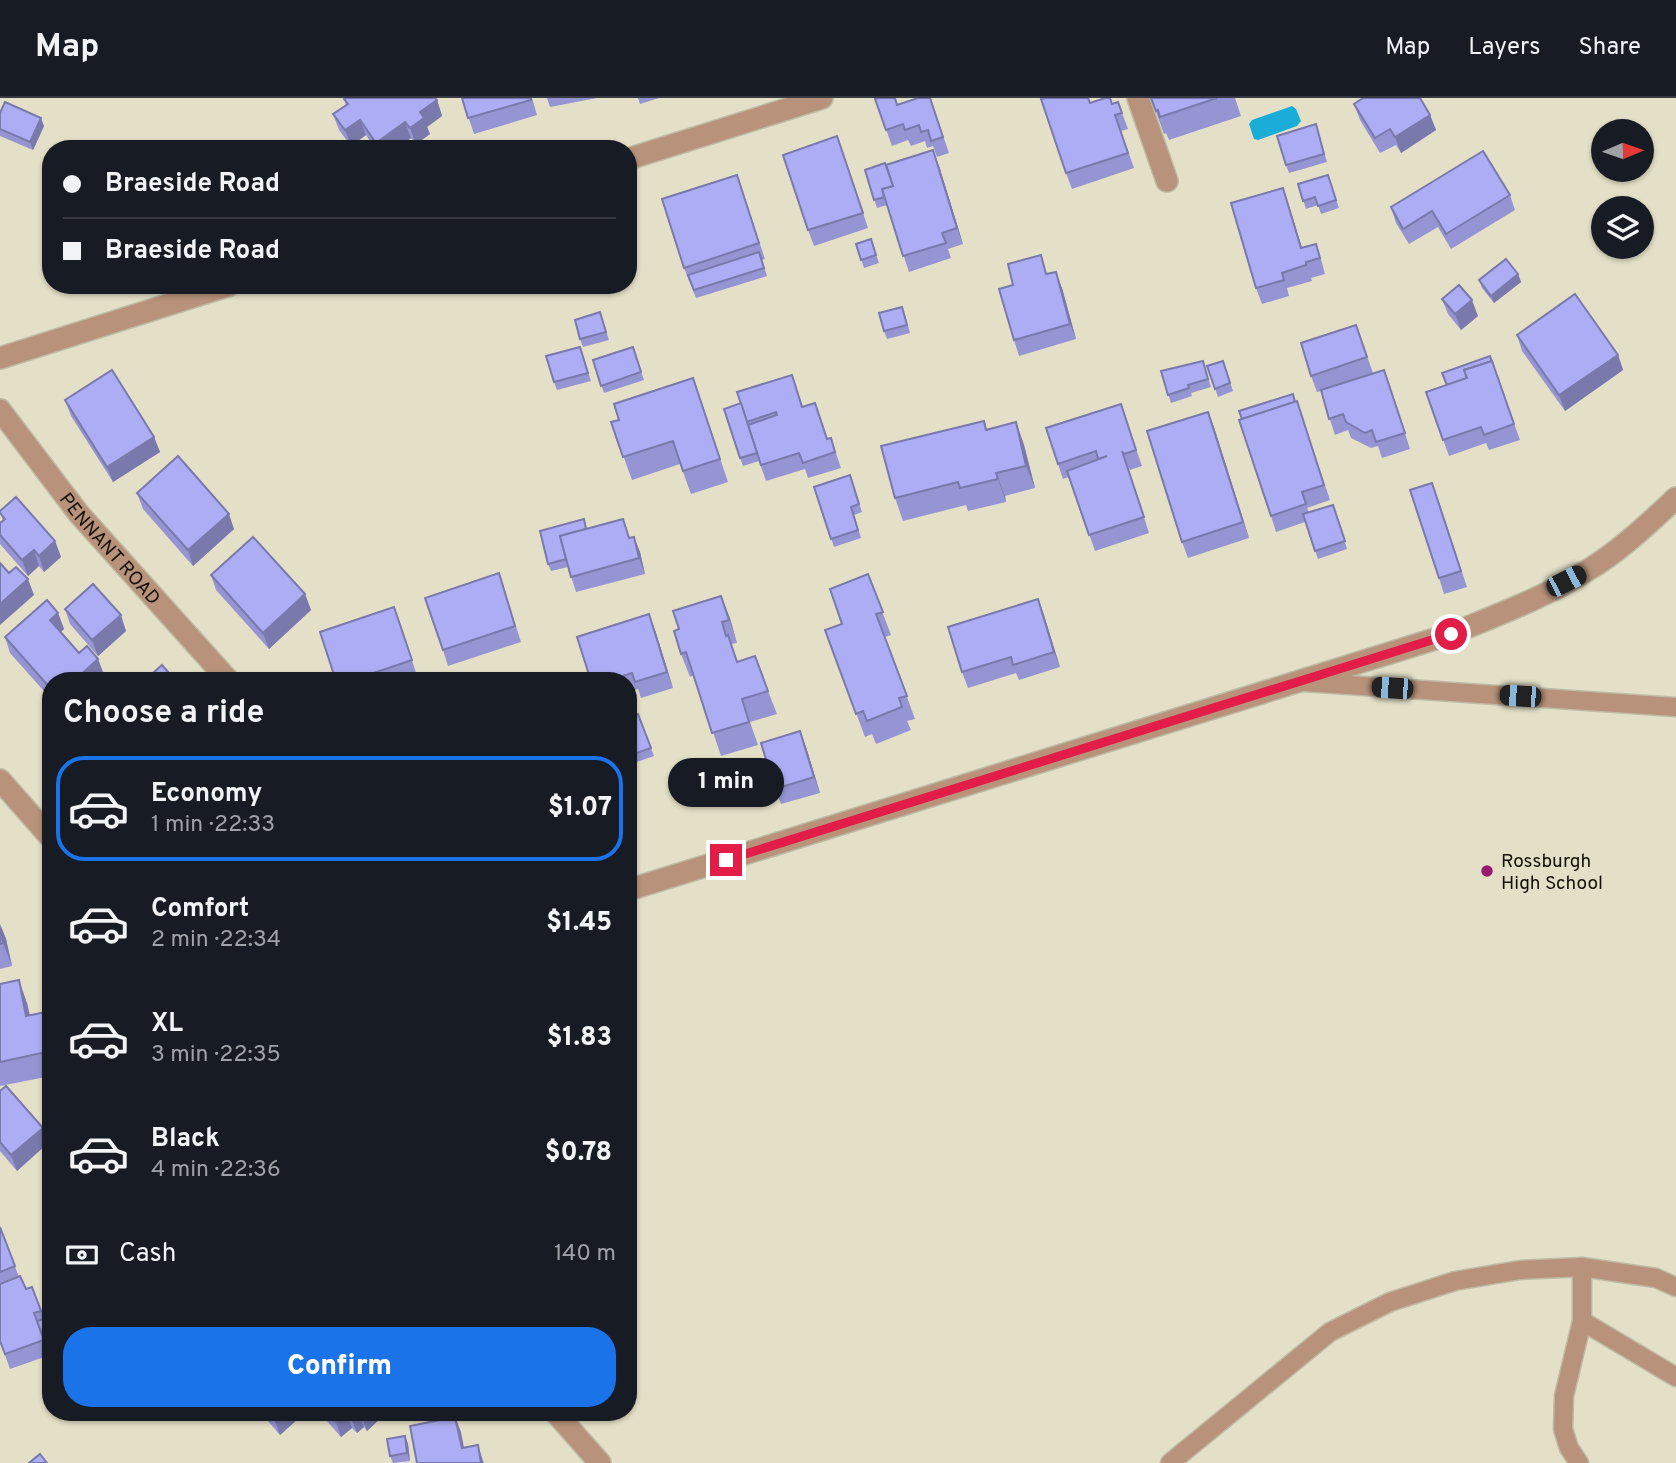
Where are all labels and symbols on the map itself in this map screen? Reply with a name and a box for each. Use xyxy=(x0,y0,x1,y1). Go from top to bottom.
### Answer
north arrow xyxy=(1591,119,1654,182)
street label: PENNANT ROAD xyxy=(53,489,165,611)
car xyxy=(1543,562,1590,600)
route start xyxy=(1435,618,1467,650)
car xyxy=(1371,676,1414,700)
car xyxy=(1499,684,1542,708)
callout: 1 min xyxy=(668,758,784,808)
route end xyxy=(710,844,742,876)
place label: Rossburgh High School xyxy=(1501,850,1603,896)
marker: Rossburgh High School xyxy=(1479,863,1495,879)

